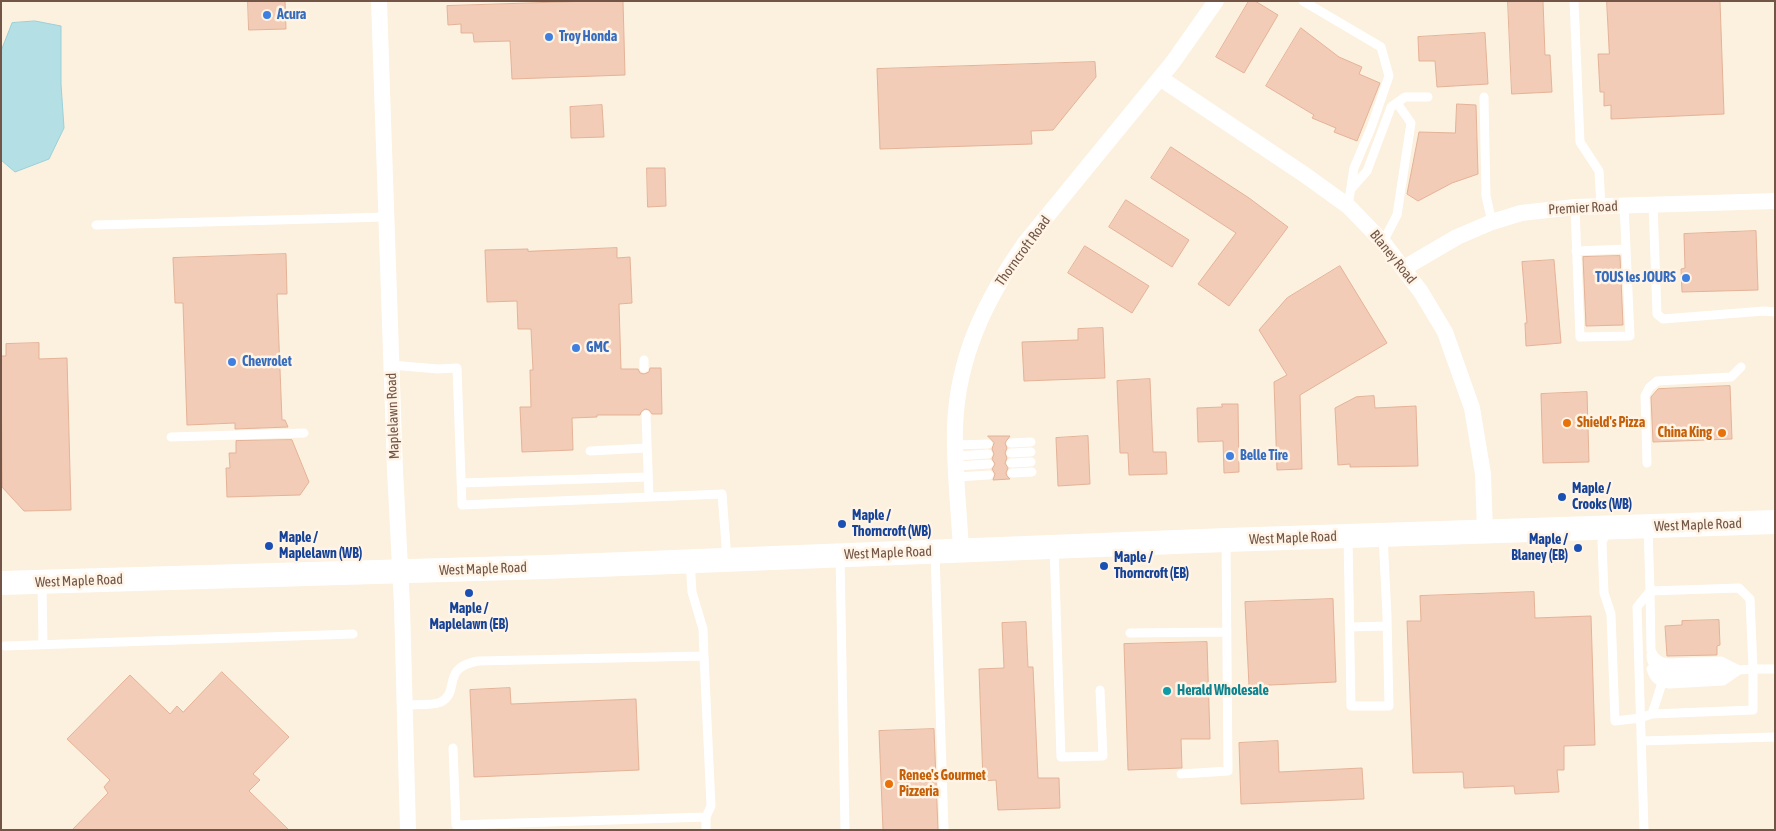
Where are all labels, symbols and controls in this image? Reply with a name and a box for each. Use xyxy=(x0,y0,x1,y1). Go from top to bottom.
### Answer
place label: Acura xyxy=(277,7,306,23)
marker: Acura xyxy=(261,9,273,21)
place label: Troy Honda xyxy=(559,29,617,45)
marker: Troy Honda xyxy=(543,31,555,43)
street label: Premier Road xyxy=(1548,198,1618,218)
street label: Thorncroft Road xyxy=(992,213,1054,289)
street label: Blaney Road xyxy=(1366,227,1420,287)
place label: TOUS les JOURS xyxy=(1595,270,1676,286)
marker: TOUS les JOURS xyxy=(1680,272,1692,284)
place label: GMC xyxy=(586,340,609,356)
marker: GMC xyxy=(570,342,582,354)
place label: Chevrolet xyxy=(242,354,292,370)
marker: Chevrolet xyxy=(226,356,238,368)
street label: Maplelawn Road xyxy=(383,373,403,459)
place label: Shield's Pizza xyxy=(1577,415,1645,431)
marker: Shield's Pizza xyxy=(1561,417,1573,429)
place label: China King xyxy=(1658,425,1712,441)
marker: China King xyxy=(1716,427,1728,439)
place label: Belle Tire xyxy=(1240,448,1288,464)
marker: Belle Tire xyxy=(1224,450,1236,462)
place label: Maple / Crooks (WB) xyxy=(1572,481,1632,514)
marker: Maple / Crooks (WB) xyxy=(1556,491,1568,503)
place label: Maple / Thorncroft (WB) xyxy=(852,508,931,540)
street label: West Maple Road xyxy=(1654,515,1742,535)
marker: Maple / Thorncroft (WB) xyxy=(836,518,848,530)
street label: West Maple Road xyxy=(1249,528,1337,548)
place label: Maple / Maplelawn (WB) xyxy=(279,530,362,562)
place label: Maple / Blaney (EB) xyxy=(1511,532,1568,564)
marker: Maple / Maplelawn (WB) xyxy=(263,540,275,552)
marker: Maple / Blaney (EB) xyxy=(1572,542,1584,554)
street label: West Maple Road xyxy=(844,543,932,563)
place label: Maple / Thorncroft (EB) xyxy=(1114,550,1189,582)
street label: West Maple Road xyxy=(439,559,527,579)
marker: Maple / Thorncroft (EB) xyxy=(1098,560,1110,572)
street label: West Maple Road xyxy=(35,571,123,591)
marker: Maple / Maplelawn (EB) xyxy=(463,587,475,599)
place label: Maple / Maplelawn (EB) xyxy=(429,601,509,634)
place label: Herald Wholesale xyxy=(1177,683,1269,699)
marker: Herald Wholesale xyxy=(1161,685,1173,697)
place label: Renee's Gourmet Pizzeria xyxy=(899,768,986,800)
marker: Renee's Gourmet Pizzeria xyxy=(883,778,895,790)

